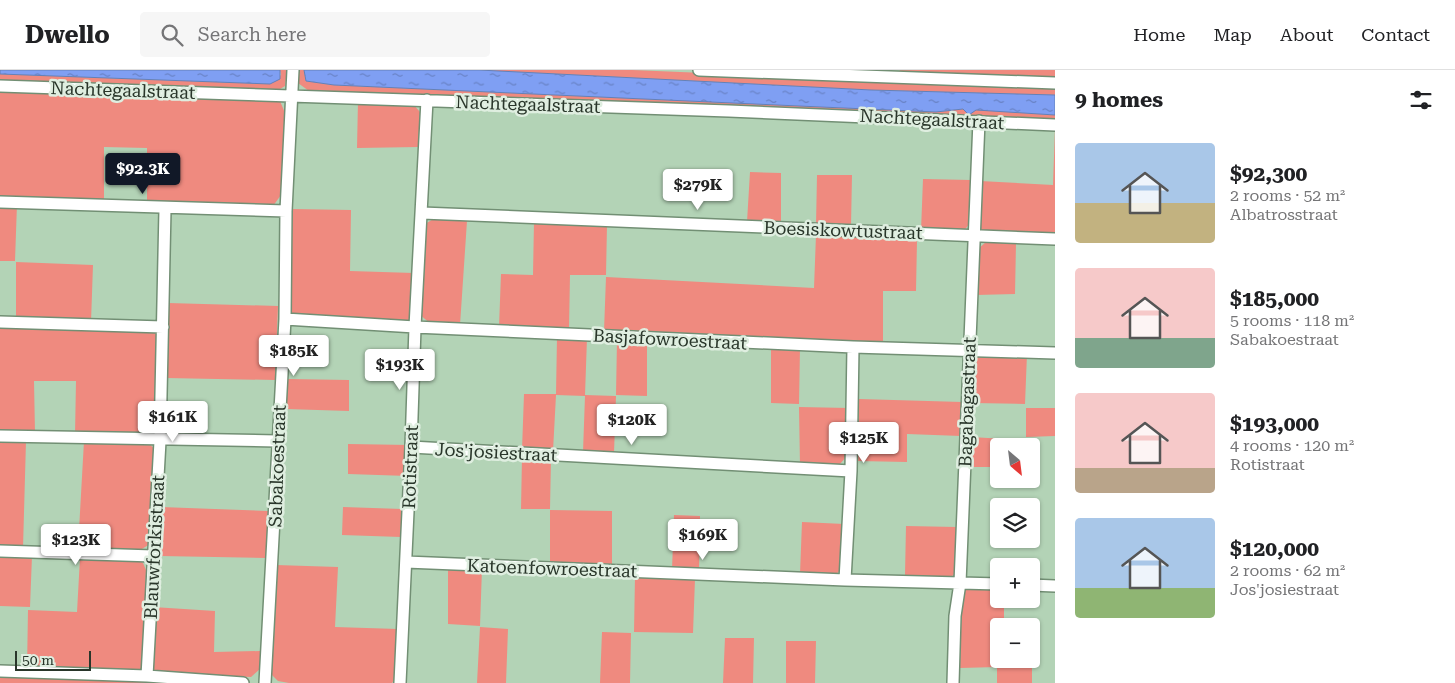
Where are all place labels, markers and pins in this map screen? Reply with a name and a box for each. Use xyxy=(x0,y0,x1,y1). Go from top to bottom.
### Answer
pin: $92.3K xyxy=(102,152,184,195)
pin: $279K xyxy=(663,168,733,211)
pin: $185K xyxy=(259,334,329,377)
pin: $193K xyxy=(365,348,435,391)
pin: $161K xyxy=(138,400,208,443)
pin: $120K xyxy=(597,404,667,446)
pin: $125K xyxy=(829,422,899,464)
pin: $169K xyxy=(668,518,738,561)
pin: $123K xyxy=(41,524,111,566)

